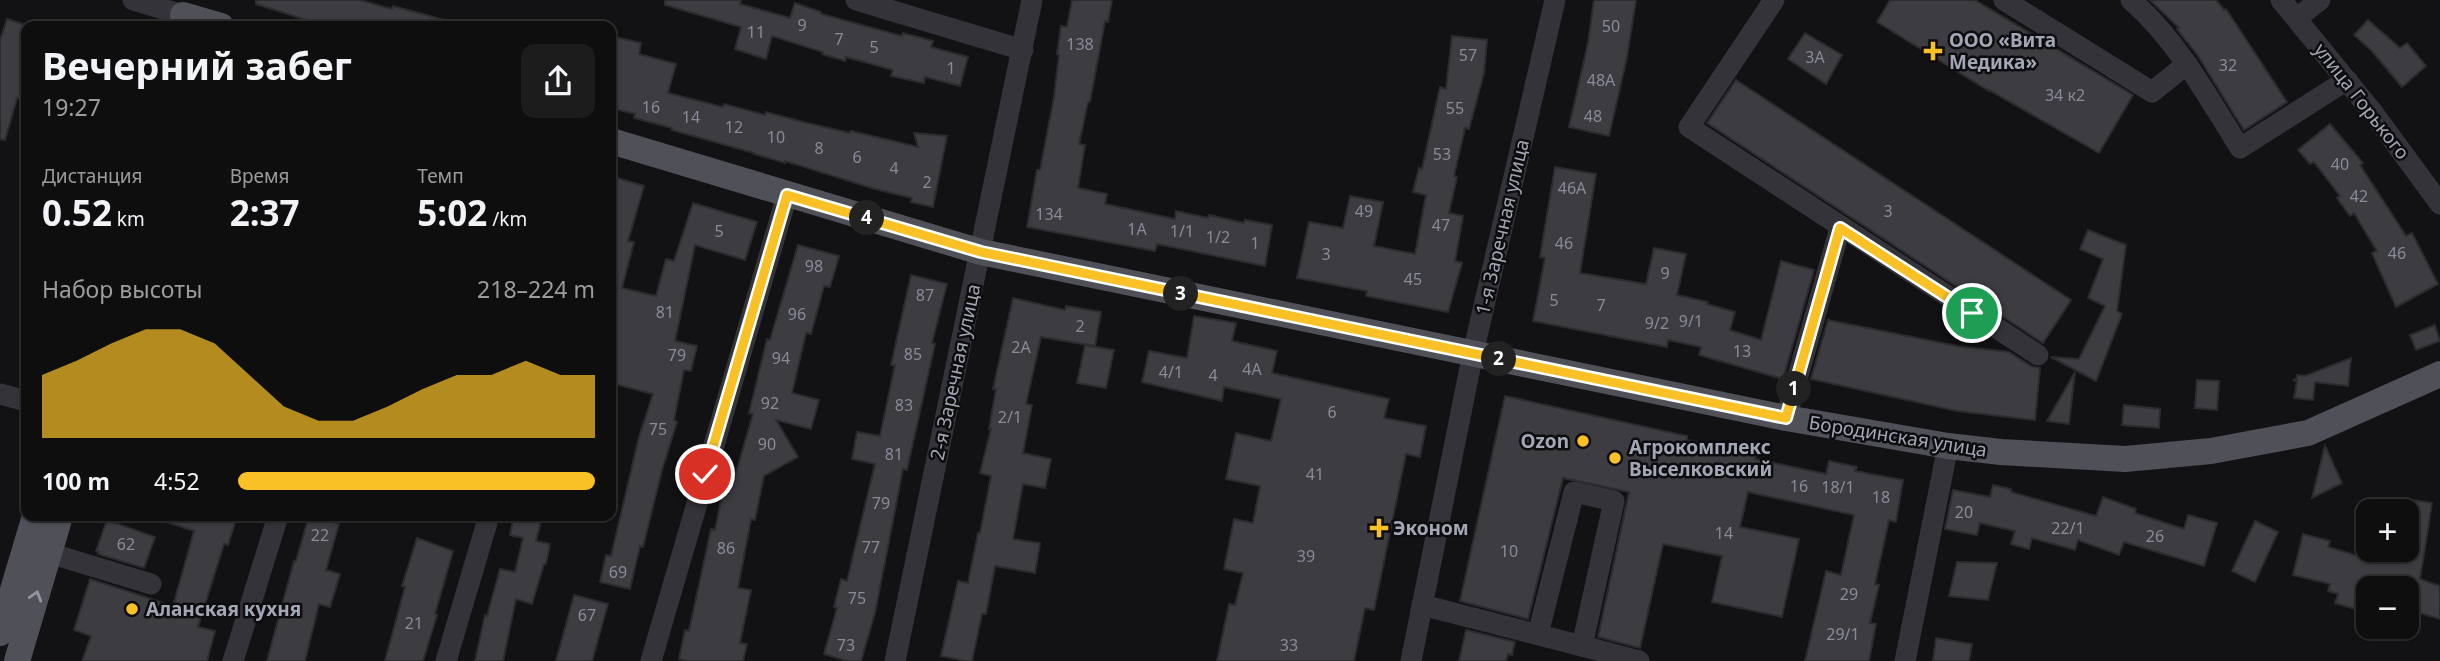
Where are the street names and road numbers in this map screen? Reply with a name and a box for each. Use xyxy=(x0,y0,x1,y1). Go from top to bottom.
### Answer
street label: улица Горького xyxy=(2308,37,2416,165)
street label: 1-я Заречная улица xyxy=(1469,137,1535,317)
street label: 2-я Заречная улица xyxy=(924,282,986,462)
street label: Бородинская улица xyxy=(1807,409,1989,463)

